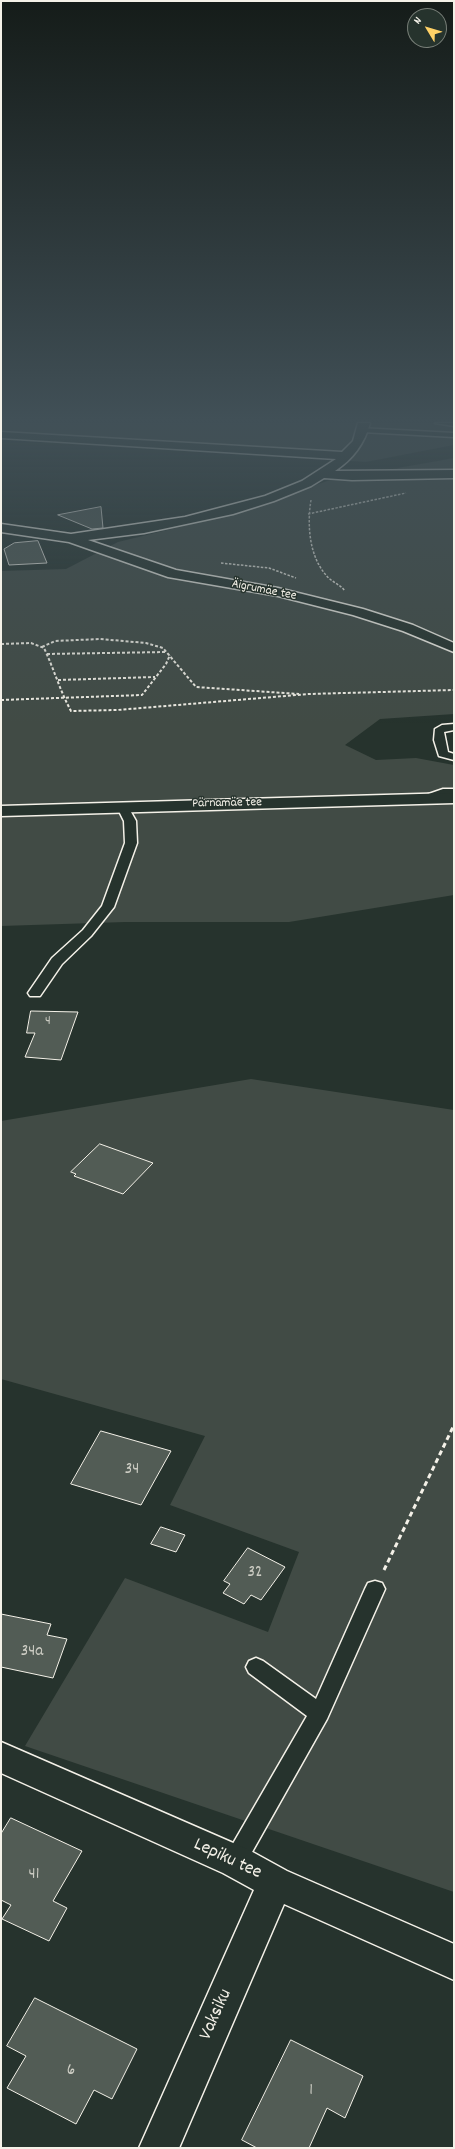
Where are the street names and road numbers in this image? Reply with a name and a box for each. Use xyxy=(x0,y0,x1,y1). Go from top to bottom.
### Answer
street label: Äigrumäe tee xyxy=(230,577,298,605)
street label: Pärnamäe tee xyxy=(192,796,262,812)
street label: Lepiku tee xyxy=(189,1834,265,1886)
street label: Vaksiku xyxy=(196,1986,238,2044)

